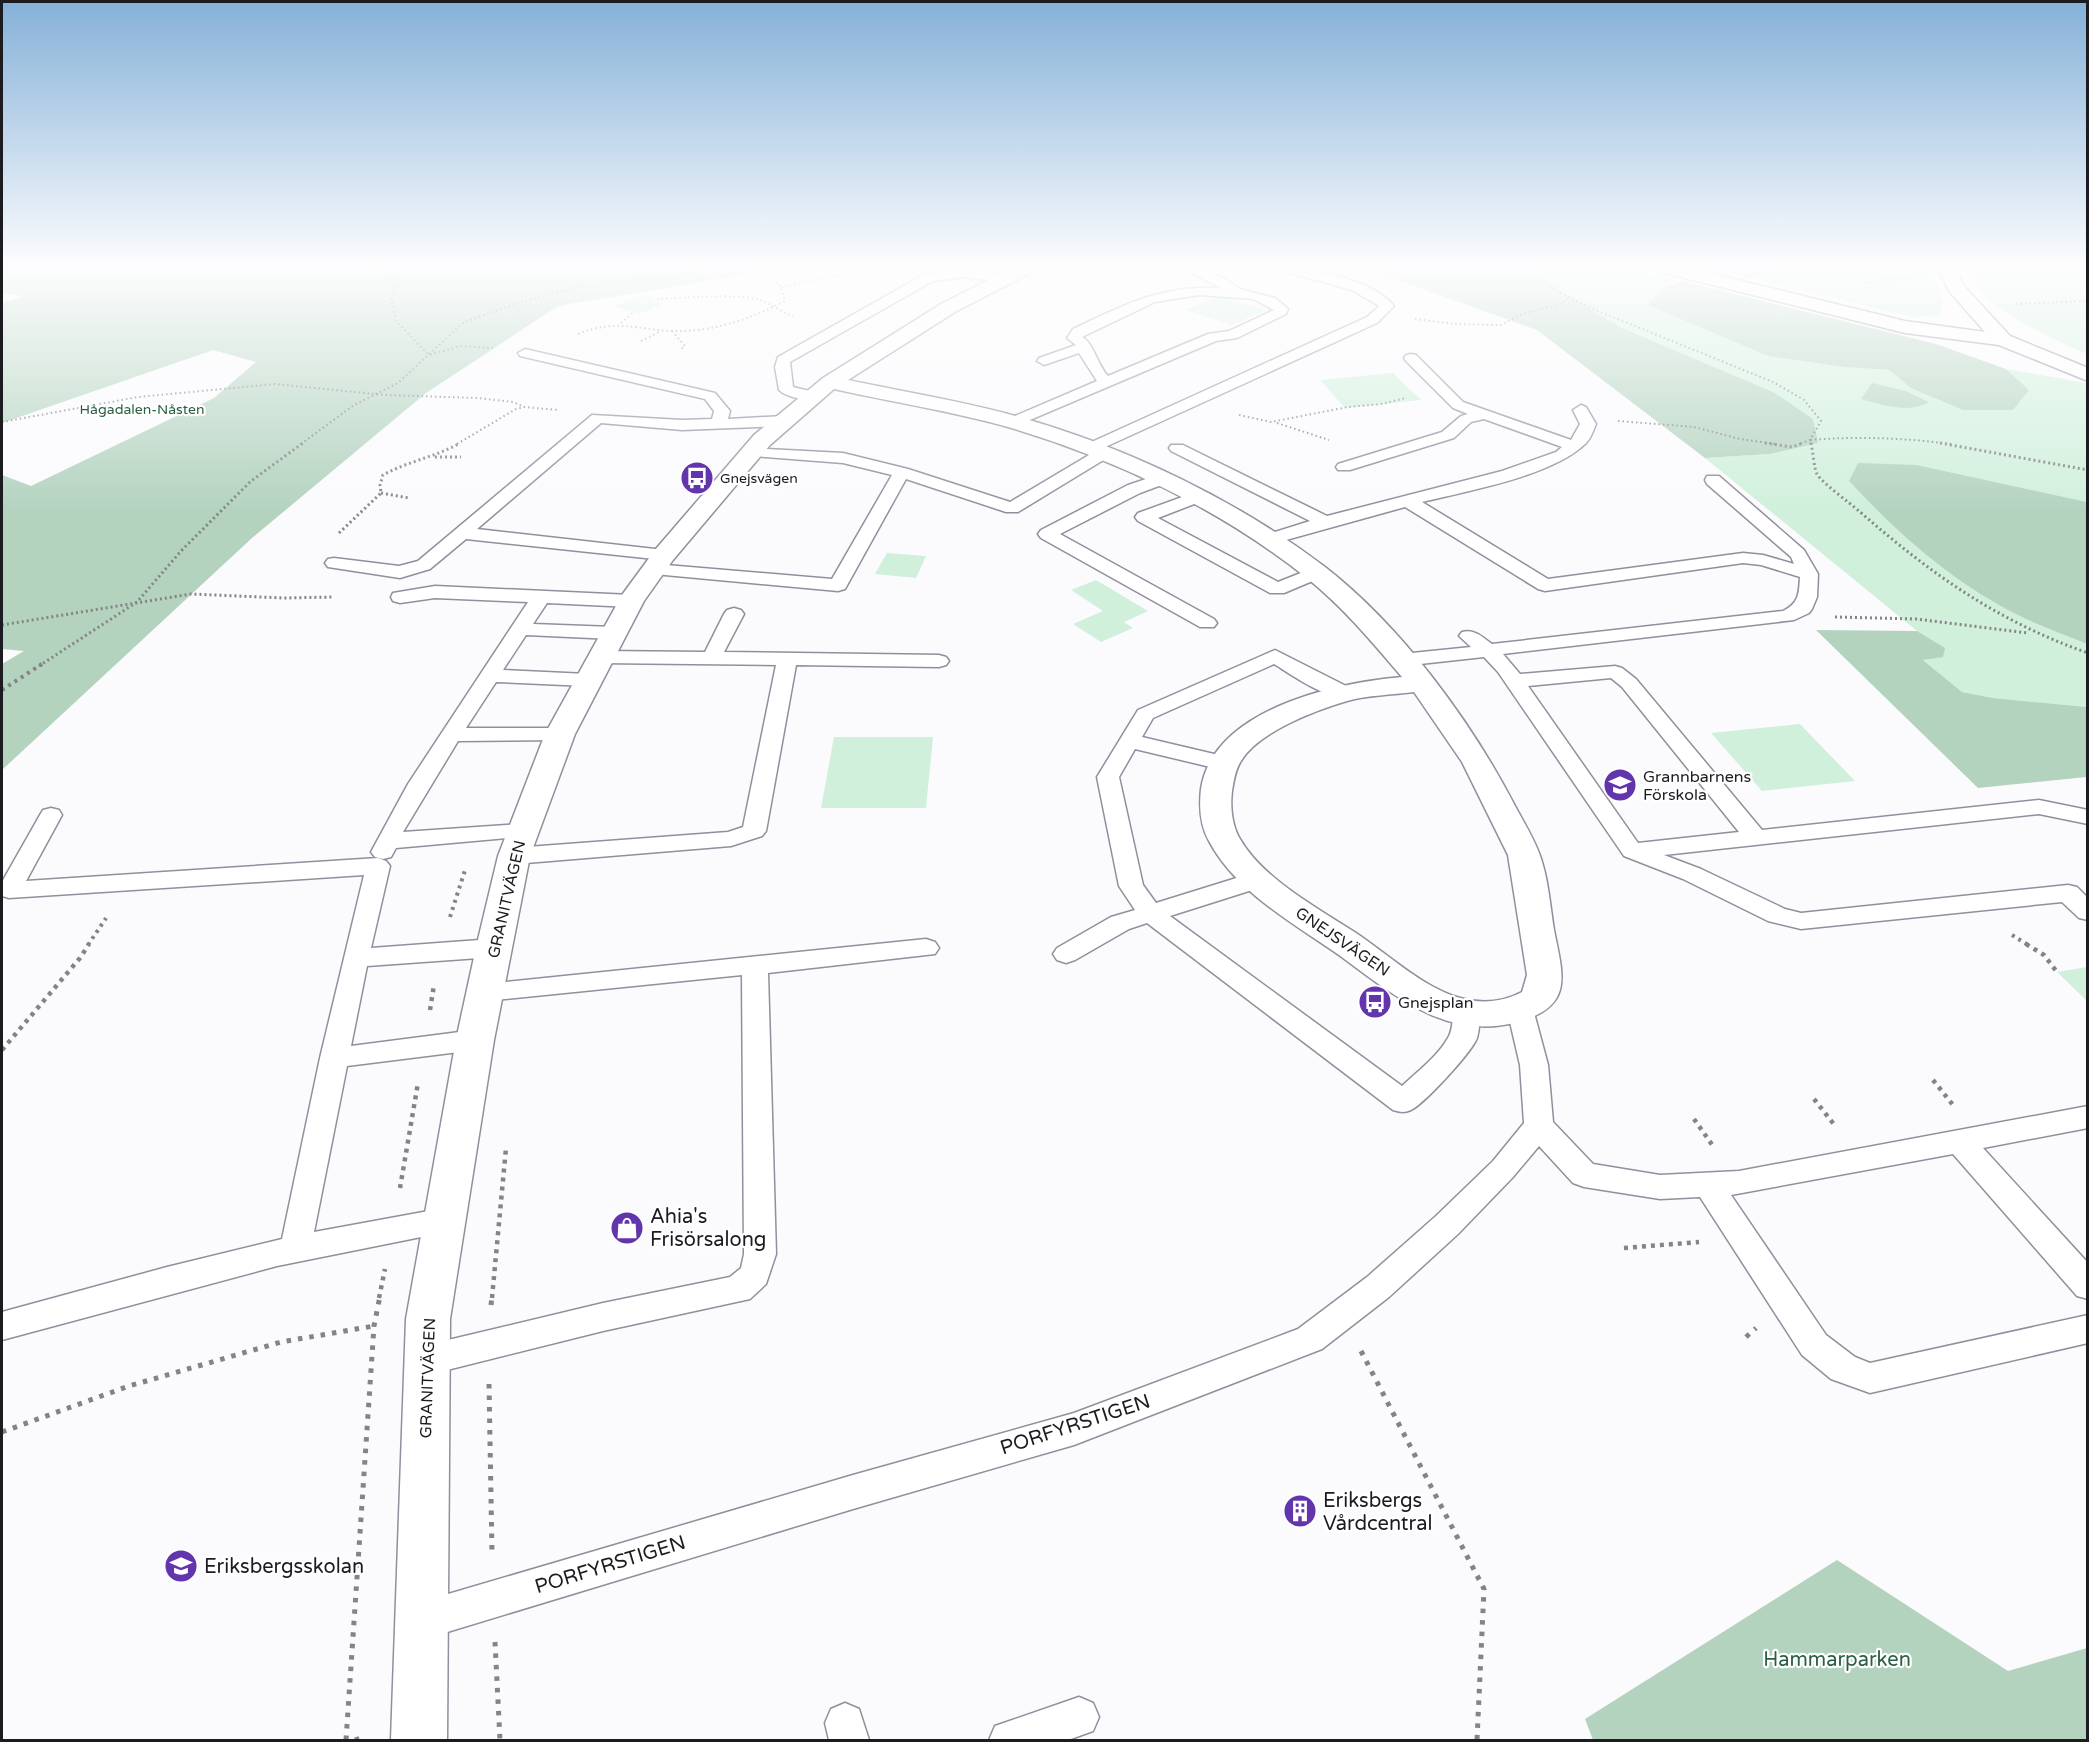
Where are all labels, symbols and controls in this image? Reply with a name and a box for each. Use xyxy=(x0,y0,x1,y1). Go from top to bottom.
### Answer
park label: Hågadalen-Nåsten xyxy=(80,401,204,418)
bus stop icon: Gnejsvägen xyxy=(679,460,715,496)
place label: Gnejsvägen xyxy=(720,470,798,487)
school or university icon: Grannbarnens Förskola xyxy=(1602,767,1638,803)
place label: Grannbarnens Förskola xyxy=(1643,767,1751,805)
street label: GRANITVÄGEN xyxy=(484,838,530,960)
street label: GNEJSVÄGEN xyxy=(1291,903,1393,981)
bus stop icon: Gnejsplan xyxy=(1357,984,1393,1020)
place label: Gnejsplan xyxy=(1398,993,1473,1013)
place label: Ahia's Frisörsalong xyxy=(650,1205,766,1252)
shop icon: Ahia's Frisörsalong xyxy=(609,1210,645,1246)
street label: GRANITVÄGEN xyxy=(416,1317,440,1439)
street label: PORFYRSTIGEN xyxy=(997,1389,1153,1461)
place label: Eriksbergs Vårdcentral xyxy=(1323,1489,1432,1536)
building icon: Eriksbergs Vårdcentral xyxy=(1282,1493,1318,1529)
street label: PORFYRSTIGEN xyxy=(532,1531,689,1599)
school or university icon: Eriksbergsskolan xyxy=(163,1548,199,1584)
place label: Eriksbergsskolan xyxy=(204,1555,364,1579)
park label: Hammarparken xyxy=(1763,1648,1911,1672)

